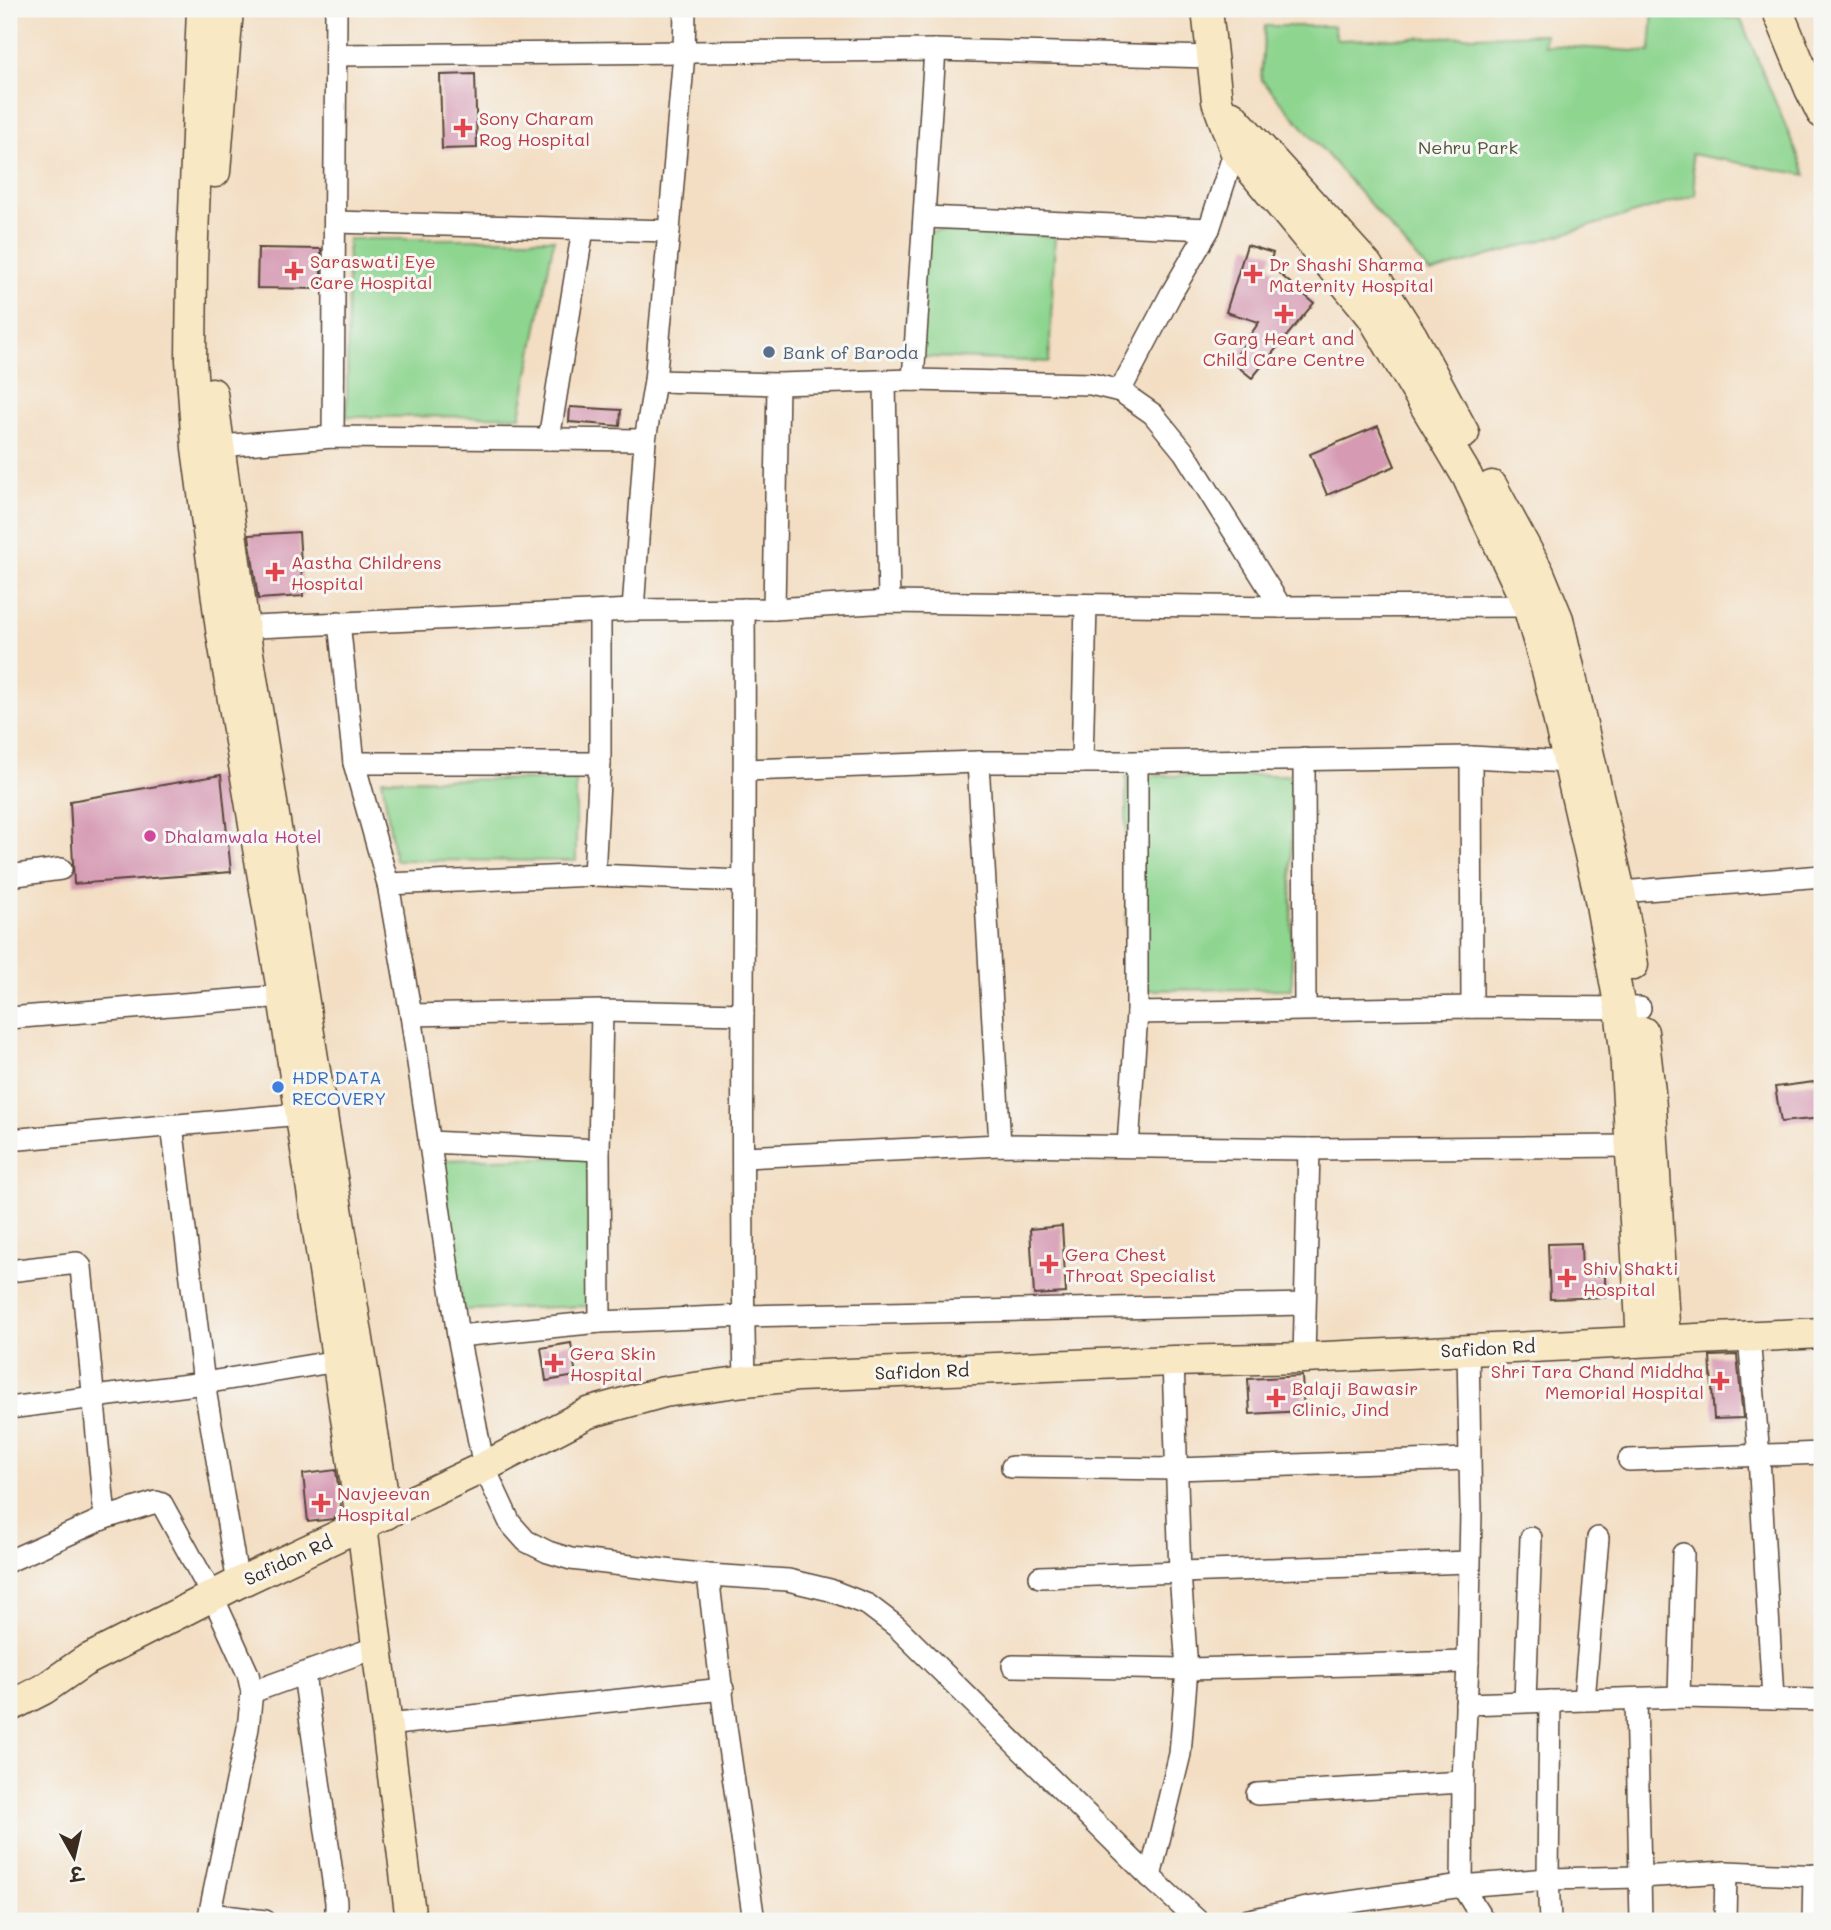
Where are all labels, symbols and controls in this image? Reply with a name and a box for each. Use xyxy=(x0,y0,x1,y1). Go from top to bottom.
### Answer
place label: Sony Charam Rog Hospital xyxy=(479,106,594,151)
marker: Sony Charam Rog Hospital xyxy=(453,118,473,138)
park label: Nehru Park xyxy=(1418,135,1518,159)
place label: Saraswati Eye Care Hospital xyxy=(310,249,436,294)
place label: Dr Shashi Sharma Maternity Hospital xyxy=(1269,252,1434,297)
marker: Saraswati Eye Care Hospital xyxy=(284,261,304,281)
marker: Dr Shashi Sharma Maternity Hospital xyxy=(1243,264,1263,284)
marker: Garg Heart and Child Care Centre xyxy=(1274,304,1294,324)
place label: Garg Heart and Child Care Centre xyxy=(1203,326,1365,371)
place label: Bank of Baroda xyxy=(783,340,919,364)
marker: Bank of Baroda xyxy=(761,344,777,360)
place label: Aastha Childrens Hospital xyxy=(291,550,442,595)
marker: Aastha Childrens Hospital xyxy=(265,562,285,582)
place label: Dhalamwala Hotel xyxy=(164,824,322,848)
marker: Dhalamwala Hotel xyxy=(142,828,158,844)
place label: HDR DATA RECOVERY xyxy=(292,1065,386,1110)
marker: HDR DATA RECOVERY xyxy=(270,1079,286,1095)
place label: Gera Chest Throat Specialist xyxy=(1065,1242,1216,1287)
marker: Gera Chest Throat Specialist xyxy=(1039,1254,1059,1274)
place label: Shiv Shakti Hospital xyxy=(1583,1256,1679,1301)
marker: Shiv Shakti Hospital xyxy=(1557,1268,1577,1288)
street label: Safidon Rd xyxy=(1440,1334,1536,1362)
place label: Gera Skin Hospital xyxy=(570,1341,656,1386)
marker: Gera Skin Hospital xyxy=(544,1353,564,1373)
street label: Safidon Rd xyxy=(874,1357,970,1385)
place label: Shri Tara Chand Middha Memorial Hospital xyxy=(1491,1359,1704,1404)
marker: Shri Tara Chand Middha Memorial Hospital xyxy=(1710,1371,1730,1391)
place label: Balaji Bawasir Clinic, Jind xyxy=(1292,1376,1418,1421)
marker: Balaji Bawasir Clinic, Jind xyxy=(1266,1388,1286,1408)
place label: Navjeevan Hospital xyxy=(337,1481,430,1526)
marker: Navjeevan Hospital xyxy=(311,1493,331,1513)
street label: Safidon Rd xyxy=(240,1529,336,1591)
north arrow xyxy=(38,1822,108,1892)
text: उ xyxy=(66,1861,86,1888)

